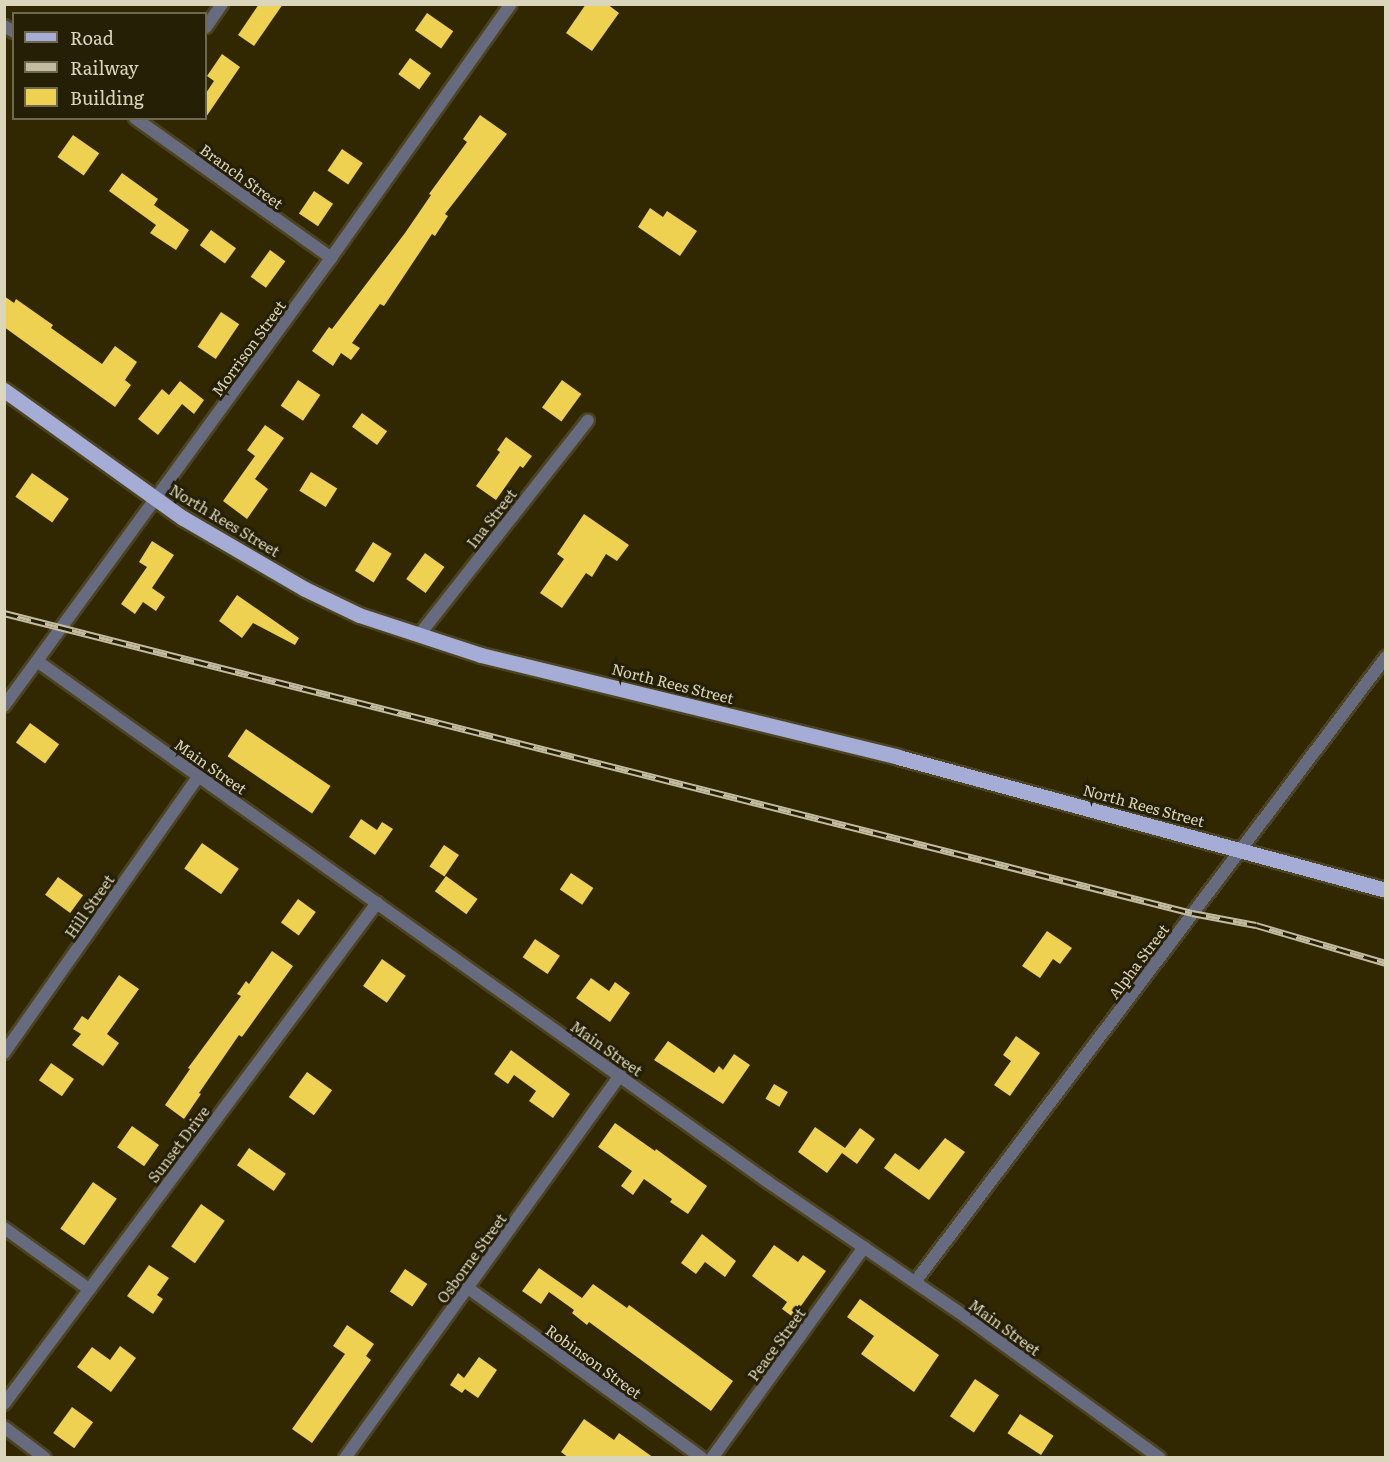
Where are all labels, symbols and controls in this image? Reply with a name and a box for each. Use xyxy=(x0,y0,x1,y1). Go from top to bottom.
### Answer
legend xyxy=(12,12,207,120)
text: Road xyxy=(70,24,114,51)
text: Railway xyxy=(70,54,139,81)
text: Building xyxy=(70,84,144,111)
street label: Branch Street xyxy=(197,140,287,212)
street label: Morrison Street xyxy=(207,297,289,399)
street label: North Rees Street xyxy=(167,480,283,560)
street label: Ina Street xyxy=(462,485,520,551)
street label: North Rees Street xyxy=(610,659,736,707)
street label: Main Street xyxy=(172,735,250,797)
street label: North Rees Street xyxy=(1081,780,1207,830)
street label: Hill Street xyxy=(61,871,117,941)
street label: Alpha Street xyxy=(1104,920,1172,1002)
street label: Main Street xyxy=(568,1017,646,1079)
street label: Sunset Drive xyxy=(143,1102,213,1186)
street label: Osborne Street xyxy=(432,1210,510,1306)
street label: Main Street xyxy=(966,1295,1044,1359)
street label: Peace Street xyxy=(743,1304,809,1384)
street label: Robinson Street xyxy=(543,1320,645,1402)

